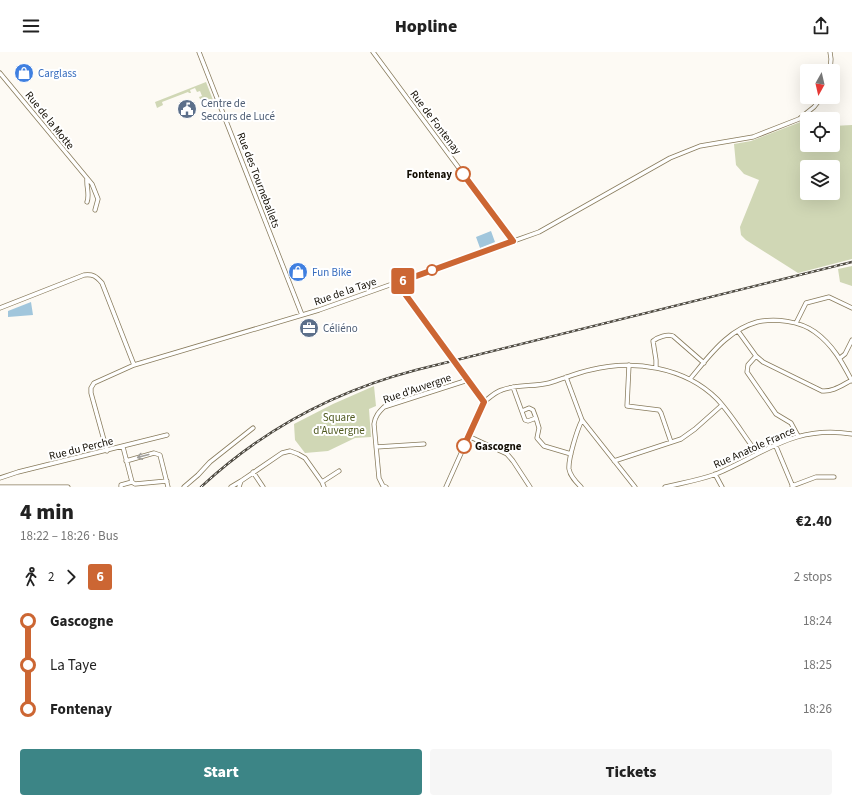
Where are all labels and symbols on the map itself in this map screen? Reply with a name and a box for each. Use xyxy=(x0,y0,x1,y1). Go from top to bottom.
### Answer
shop icon: Carglass xyxy=(13,62,35,84)
north arrow xyxy=(800,64,840,104)
place label: Carglass xyxy=(38,66,77,81)
street label: Rue de Fontenay xyxy=(407,87,465,157)
street label: Rue de la Motte xyxy=(22,88,78,153)
place label: Centre de Secours de Lucé xyxy=(201,96,275,124)
public building icon: Centre de Secours de Lucé xyxy=(176,98,198,120)
street label: Rue des Tourneballets xyxy=(233,130,284,231)
marker: Fontenay xyxy=(455,166,471,182)
place label: Fontenay xyxy=(407,167,452,182)
shop icon: Fun Bike xyxy=(287,261,309,283)
unlabelled marker xyxy=(426,264,438,276)
place label: Fun Bike xyxy=(312,265,352,280)
line badge: 6 xyxy=(390,268,416,294)
street label: Rue de la Taye xyxy=(312,274,379,309)
office icon: Céliéno xyxy=(298,317,320,339)
place label: Céliéno xyxy=(323,321,358,336)
street label: Rue d'Auvergne xyxy=(381,370,454,407)
park label: Square d'Auvergne xyxy=(313,410,365,438)
street label: Rue Anatole France xyxy=(711,423,798,472)
street label: Rue du Perche xyxy=(47,433,115,464)
marker: Gascogne xyxy=(456,438,472,454)
place label: Gascogne xyxy=(475,439,522,454)
one-way arrow xyxy=(136,453,149,461)

